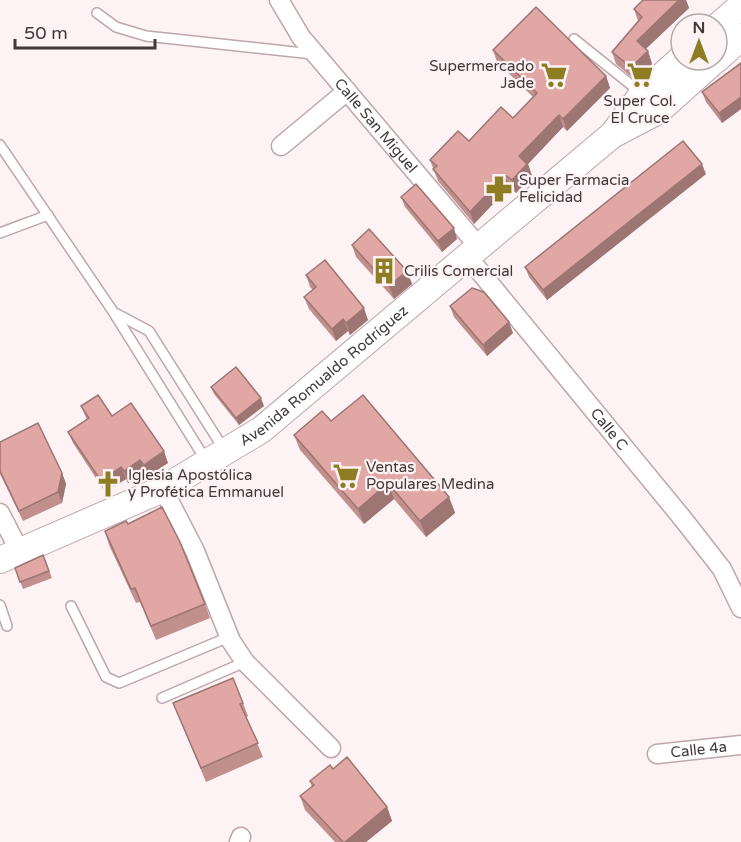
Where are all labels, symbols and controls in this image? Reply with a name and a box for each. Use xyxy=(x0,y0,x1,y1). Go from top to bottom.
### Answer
scale bar xyxy=(15,12,154,50)
north arrow xyxy=(669,12,729,72)
text: N xyxy=(693,18,705,38)
text: 50 m xyxy=(24,22,68,44)
place label: Supermercado Jade xyxy=(429,57,534,92)
supermarket icon: Supermercado Jade xyxy=(539,60,569,90)
supermarket icon: Super Col. El Cruce xyxy=(625,60,655,90)
street label: Calle San Miguel xyxy=(331,74,421,176)
place label: Super Col. El Cruce xyxy=(604,92,676,127)
place label: Super Farmacia Felicidad xyxy=(519,171,629,206)
pharmacy icon: Super Farmacia Felicidad xyxy=(484,174,514,204)
building icon: Crilis Comercial xyxy=(369,256,399,286)
place label: Crilis Comercial xyxy=(404,262,513,280)
street label: Avenida Romualdo Rodríguez xyxy=(236,301,412,450)
street label: Calle C xyxy=(587,404,632,454)
place label: Ventas Populares Medina xyxy=(366,458,494,493)
supermarket icon: Ventas Populares Medina xyxy=(331,461,361,491)
place label: Iglesia Apostólica y Profética Emmanuel xyxy=(128,466,284,501)
church icon: Iglesia Apostólica y Profética Emmanuel xyxy=(93,469,123,499)
street label: Calle 4a xyxy=(670,738,728,761)

